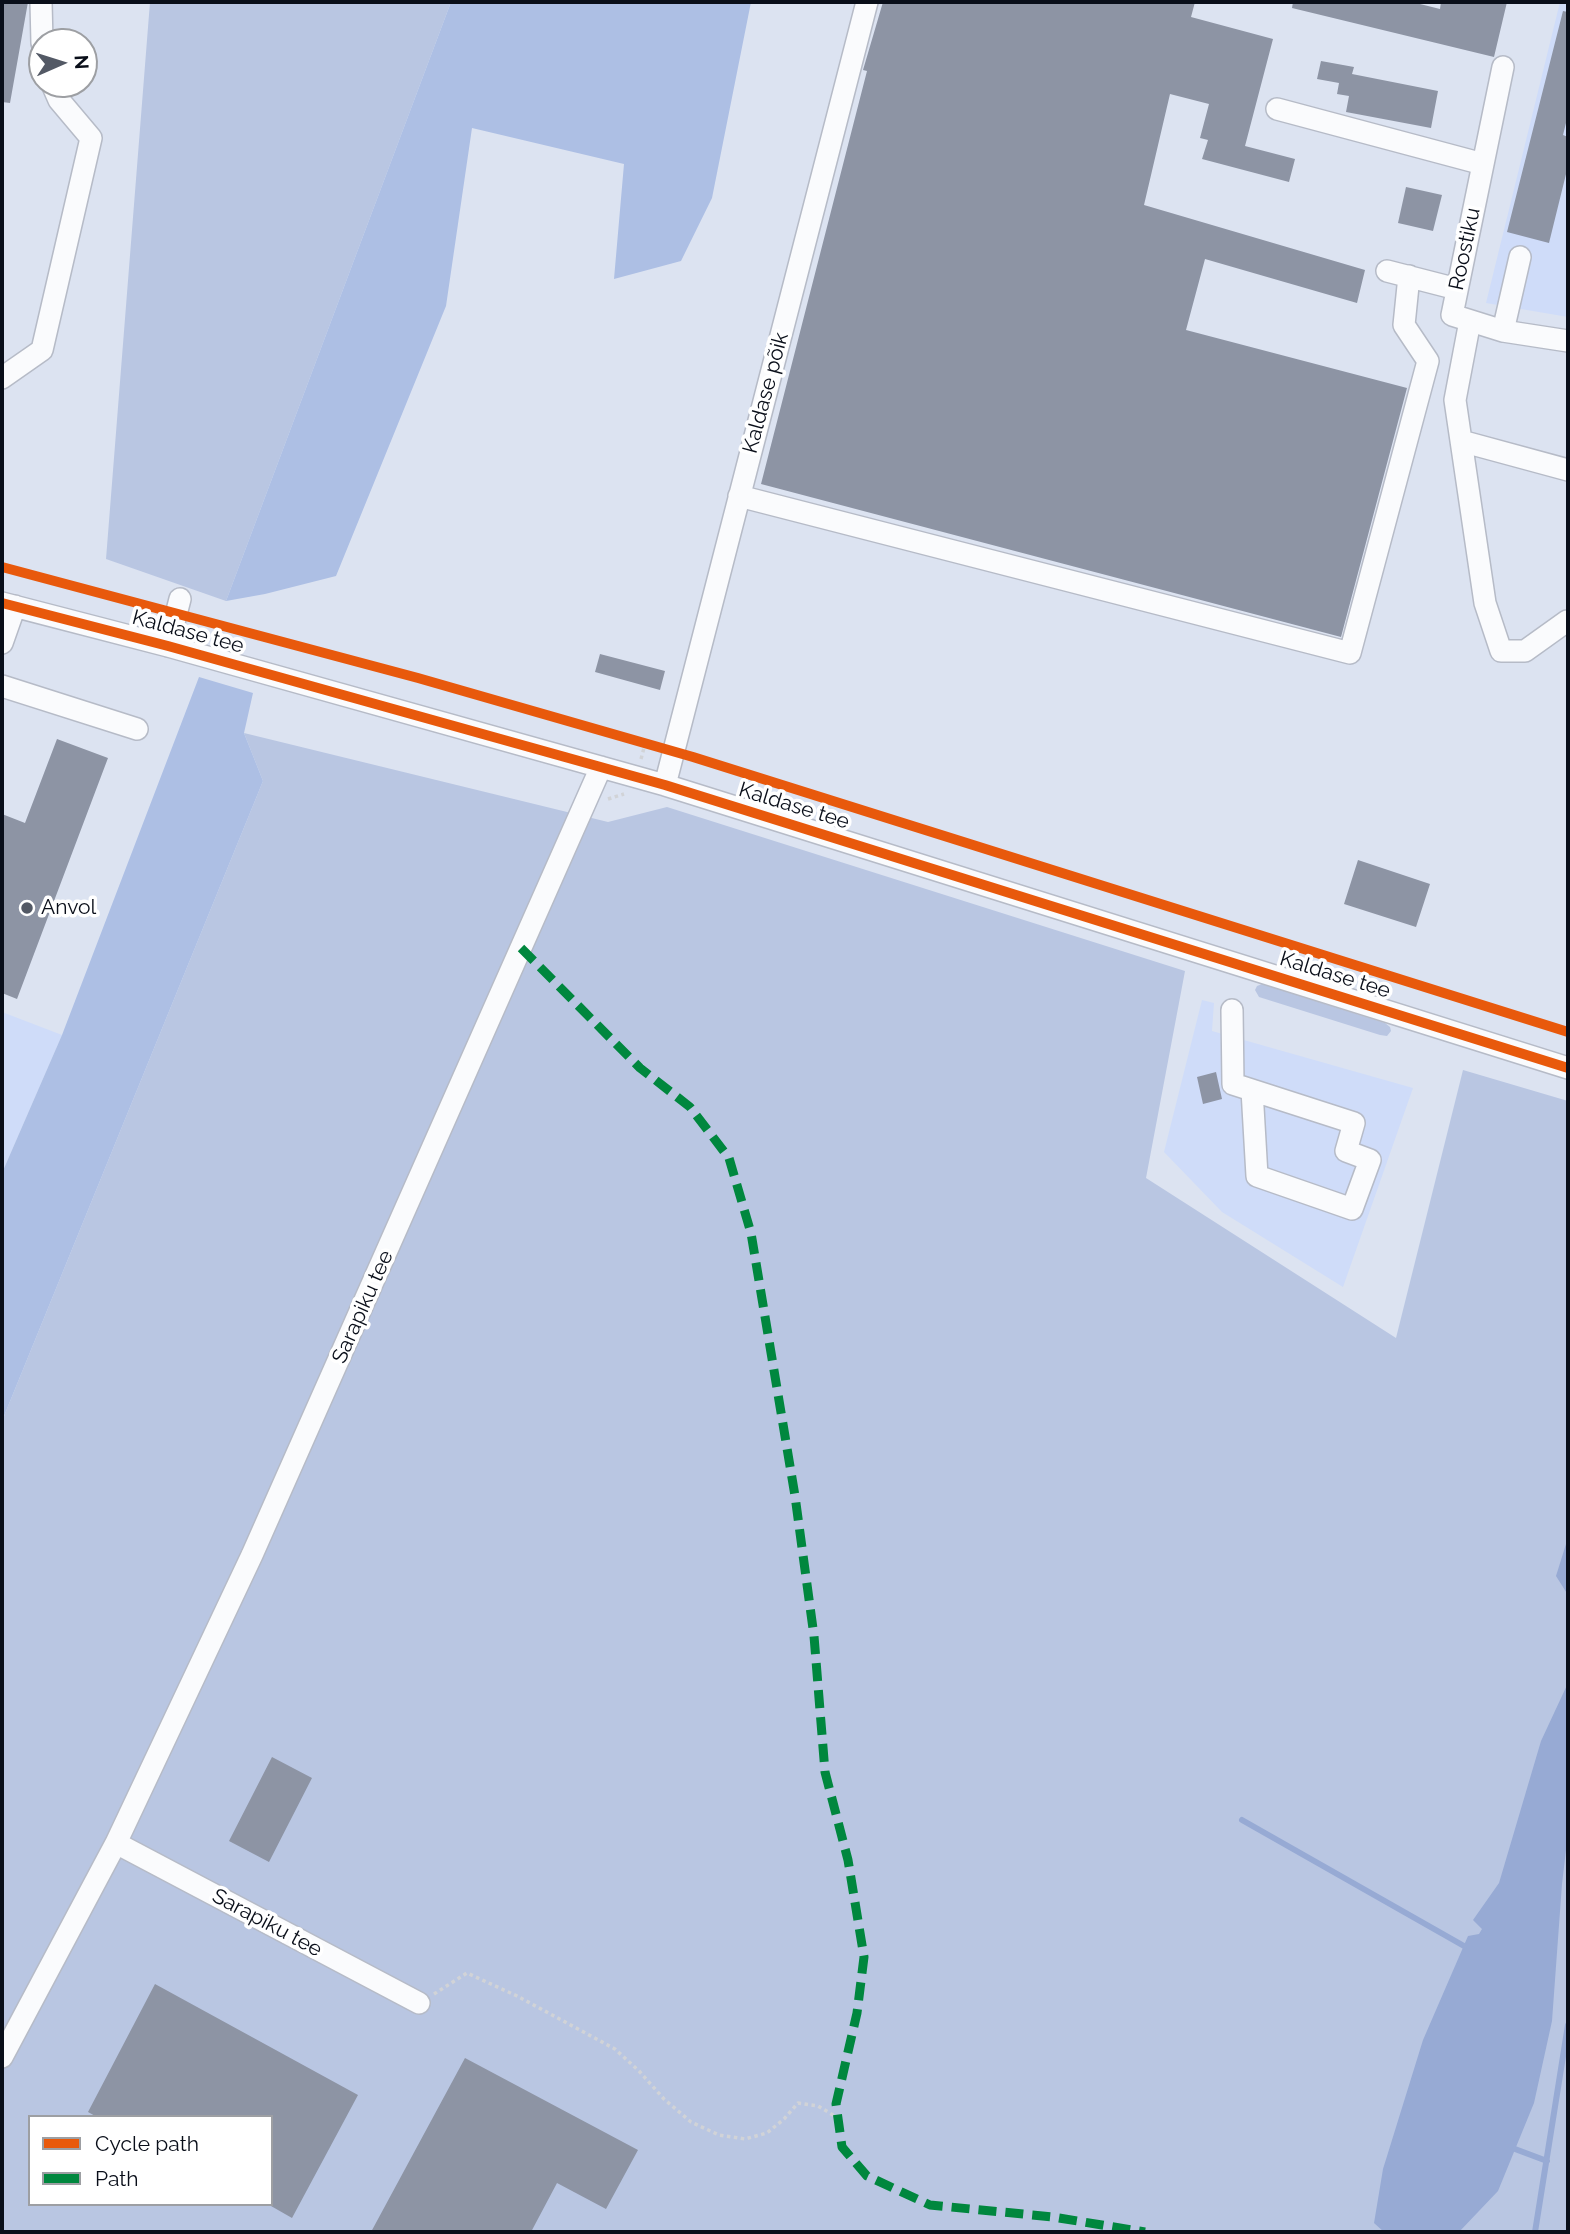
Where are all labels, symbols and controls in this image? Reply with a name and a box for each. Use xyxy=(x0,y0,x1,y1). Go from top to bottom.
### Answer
north arrow xyxy=(28,28,98,98)
text: N xyxy=(71,54,93,70)
street label: Roostiku xyxy=(1444,205,1486,293)
street label: Kaldase põik xyxy=(738,330,794,456)
street label: Kaldase tee xyxy=(129,605,247,659)
street label: Kaldase tee xyxy=(736,777,852,835)
place label: Anvol xyxy=(41,895,96,921)
marker: Anvol xyxy=(19,900,35,916)
street label: Kaldase tee xyxy=(1277,946,1393,1004)
street label: Sarapiku tee xyxy=(327,1247,399,1367)
street label: Sarapiku tee xyxy=(208,1883,326,1963)
legend xyxy=(28,2115,273,2206)
text: Cycle path xyxy=(95,2131,199,2156)
text: Path xyxy=(95,2166,139,2191)

